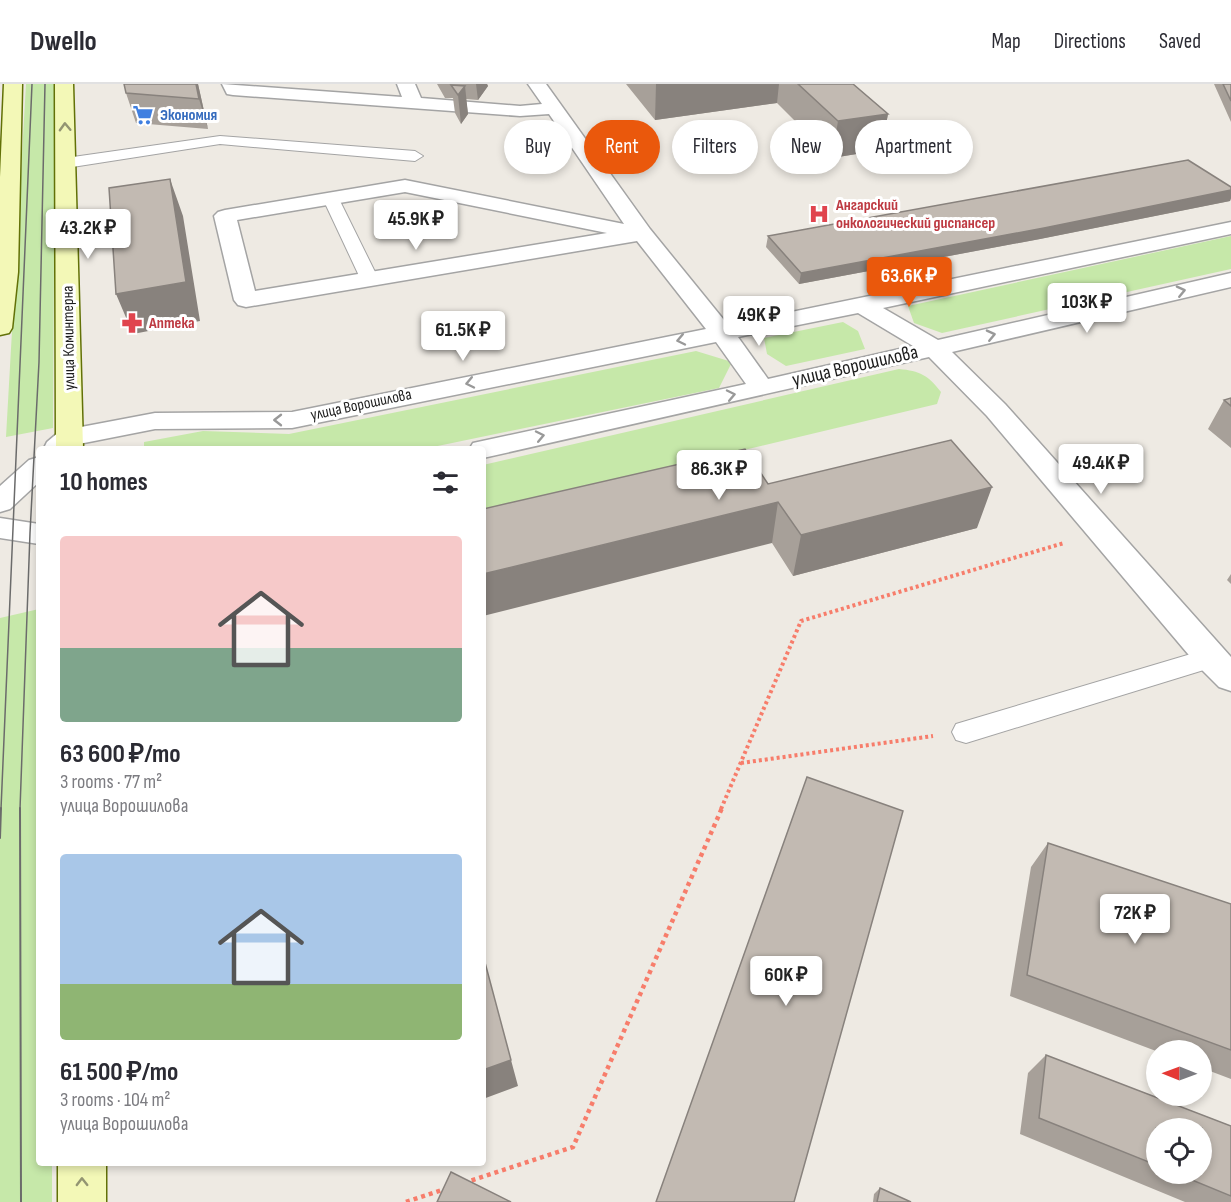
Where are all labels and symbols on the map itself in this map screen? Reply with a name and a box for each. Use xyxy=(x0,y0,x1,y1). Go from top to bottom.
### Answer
supermarket icon: Экономия xyxy=(131,103,155,127)
place label: Экономия xyxy=(160,106,217,125)
one-way arrow xyxy=(59,122,72,131)
place label: Ангарский онкологический диспансер xyxy=(835,196,995,233)
pin: 45.9K ₽ xyxy=(361,200,471,251)
hospital icon: Ангарский онкологический диспансер xyxy=(807,202,831,226)
pin: 43.2K ₽ xyxy=(33,209,143,260)
pin: 63.6K ₽ xyxy=(854,257,964,308)
pin: 103K ₽ xyxy=(1038,283,1136,334)
street label: улица Коминтерна xyxy=(59,285,79,391)
one-way arrow xyxy=(1176,285,1186,298)
pin: 49K ₽ xyxy=(717,296,801,347)
pharmacy icon: Аптека xyxy=(120,311,144,335)
pin: 61.5K ₽ xyxy=(408,311,518,362)
place label: Аптека xyxy=(148,314,195,333)
one-way arrow xyxy=(986,329,996,342)
one-way arrow xyxy=(676,333,686,346)
street label: улица Ворошилова xyxy=(790,340,920,392)
one-way arrow xyxy=(465,376,475,389)
street label: улица Ворошилова xyxy=(309,385,413,425)
one-way arrow xyxy=(725,389,735,402)
one-way arrow xyxy=(274,414,283,426)
one-way arrow xyxy=(535,431,545,444)
pin: 49.4K ₽ xyxy=(1046,444,1156,495)
pin: 86.3K ₽ xyxy=(664,450,774,501)
pin: 72K ₽ xyxy=(1093,894,1177,945)
pin: 60K ₽ xyxy=(744,956,828,1007)
north arrow xyxy=(1146,1040,1212,1106)
one-way arrow xyxy=(76,1178,88,1187)

